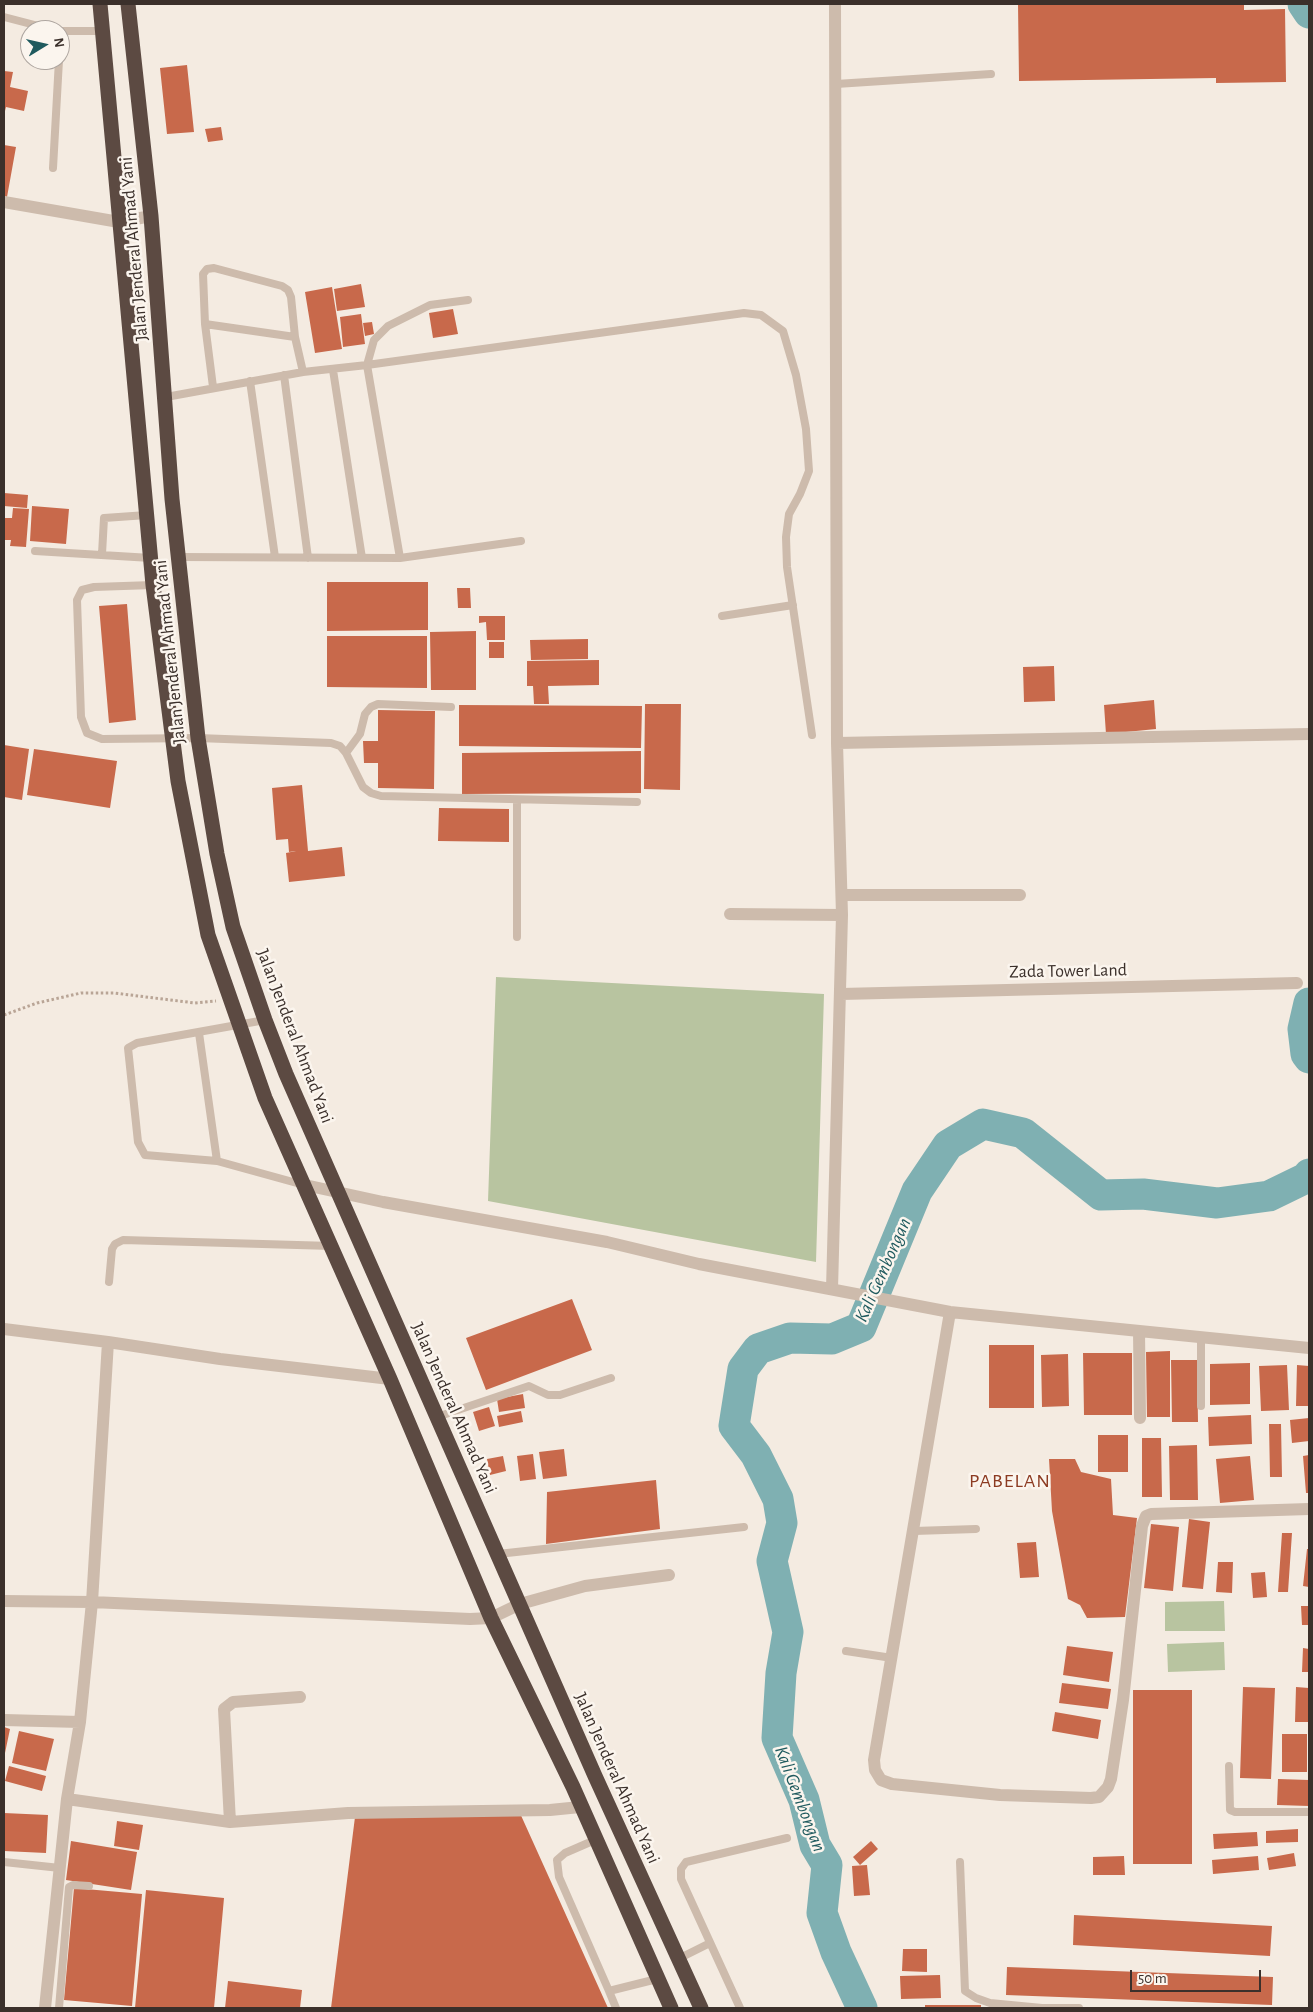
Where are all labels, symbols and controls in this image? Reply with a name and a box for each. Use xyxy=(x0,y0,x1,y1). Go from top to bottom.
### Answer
north arrow xyxy=(20,20,70,70)
text: N xyxy=(51,37,67,49)
street label: Jalan Jenderal Ahmad Yani xyxy=(115,156,153,342)
street label: Jalan Jenderal Ahmad Yani xyxy=(150,559,190,745)
street label: Jalan Jenderal Ahmad Yani xyxy=(252,946,338,1126)
street label: Zada Tower Land xyxy=(1009,959,1127,983)
water label: Kali Gembongan xyxy=(850,1214,916,1326)
street label: Jalan Jenderal Ahmad Yani xyxy=(407,1319,501,1497)
district label: PABELAN xyxy=(968,1469,1052,1493)
street label: Jalan Jenderal Ahmad Yani xyxy=(570,1689,664,1867)
water label: Kali Gembongan xyxy=(769,1743,831,1855)
scale bar xyxy=(1133,1960,1264,1992)
text: 50 m xyxy=(1138,1971,1167,1986)

